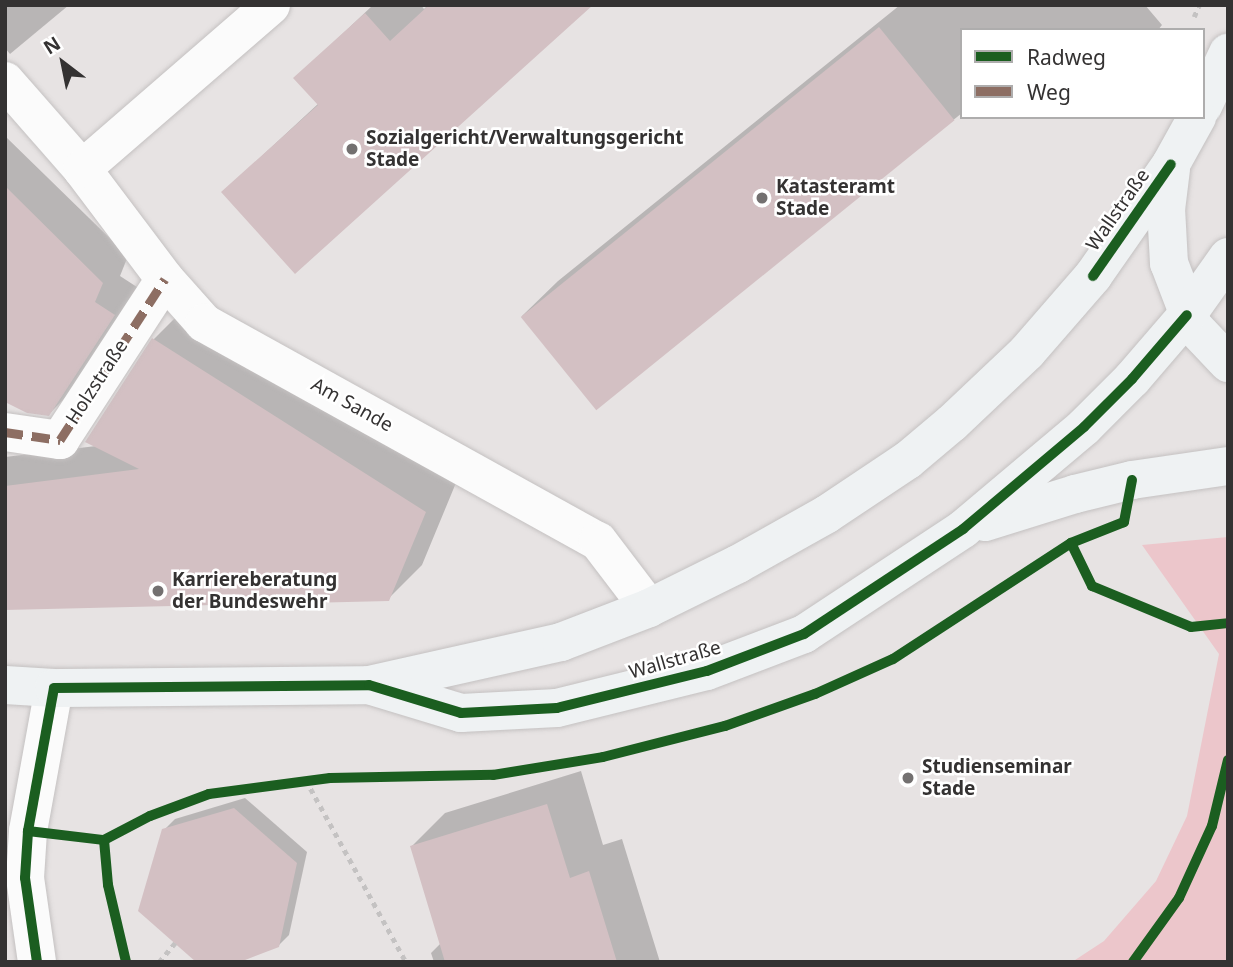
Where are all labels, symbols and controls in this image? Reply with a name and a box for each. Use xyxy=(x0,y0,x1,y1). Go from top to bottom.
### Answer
north arrow xyxy=(28,28,98,98)
legend xyxy=(960,28,1205,119)
text: N xyxy=(38,30,65,60)
text: Radweg xyxy=(1027,43,1106,71)
text: Weg xyxy=(1027,78,1071,106)
place label: Sozialgericht/Verwaltungsgericht Stade xyxy=(366,127,684,171)
marker: Sozialgericht/Verwaltungsgericht Stade xyxy=(344,141,360,157)
street label: Wallstraße xyxy=(1082,165,1154,255)
place label: Katasteramt Stade xyxy=(776,176,895,220)
marker: Katasteramt Stade xyxy=(754,190,770,206)
street label: Holzstraße xyxy=(61,335,133,429)
street label: Am Sande xyxy=(307,373,397,437)
place label: Karriereberatung der Bundeswehr xyxy=(172,569,337,613)
marker: Karriereberatung der Bundeswehr xyxy=(150,583,166,599)
street label: Wallstraße xyxy=(626,636,724,684)
place label: Studienseminar Stade xyxy=(922,756,1072,800)
marker: Studienseminar Stade xyxy=(900,770,916,786)

